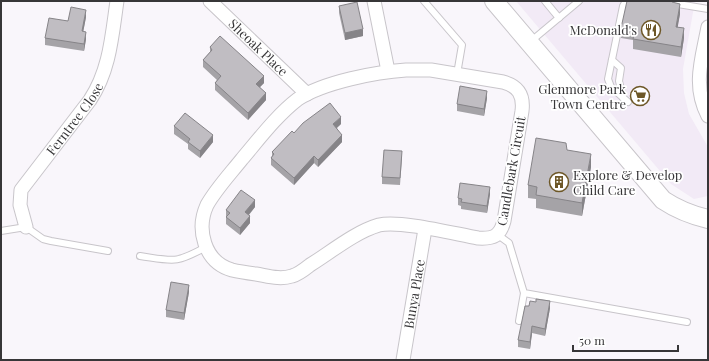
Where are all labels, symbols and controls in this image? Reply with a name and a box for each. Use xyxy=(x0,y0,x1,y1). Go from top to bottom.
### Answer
street label: Sheoak Place xyxy=(225,15,292,80)
restaurant icon: McDonald's xyxy=(640,19,662,41)
place label: McDonald's xyxy=(569,21,637,38)
street label: Ferntree Close xyxy=(42,79,106,158)
place label: Glenmore Park Town Centre xyxy=(538,80,627,112)
supermarket icon: Glenmore Park Town Centre xyxy=(629,85,651,107)
street label: Candlebark Circuit xyxy=(492,114,529,227)
place label: Explore & Develop Child Care xyxy=(573,166,682,198)
building icon: Explore & Develop Child Care xyxy=(548,171,570,193)
street label: Bunya Place xyxy=(399,258,428,330)
scale bar xyxy=(573,327,678,353)
text: 50 m xyxy=(579,332,605,348)

